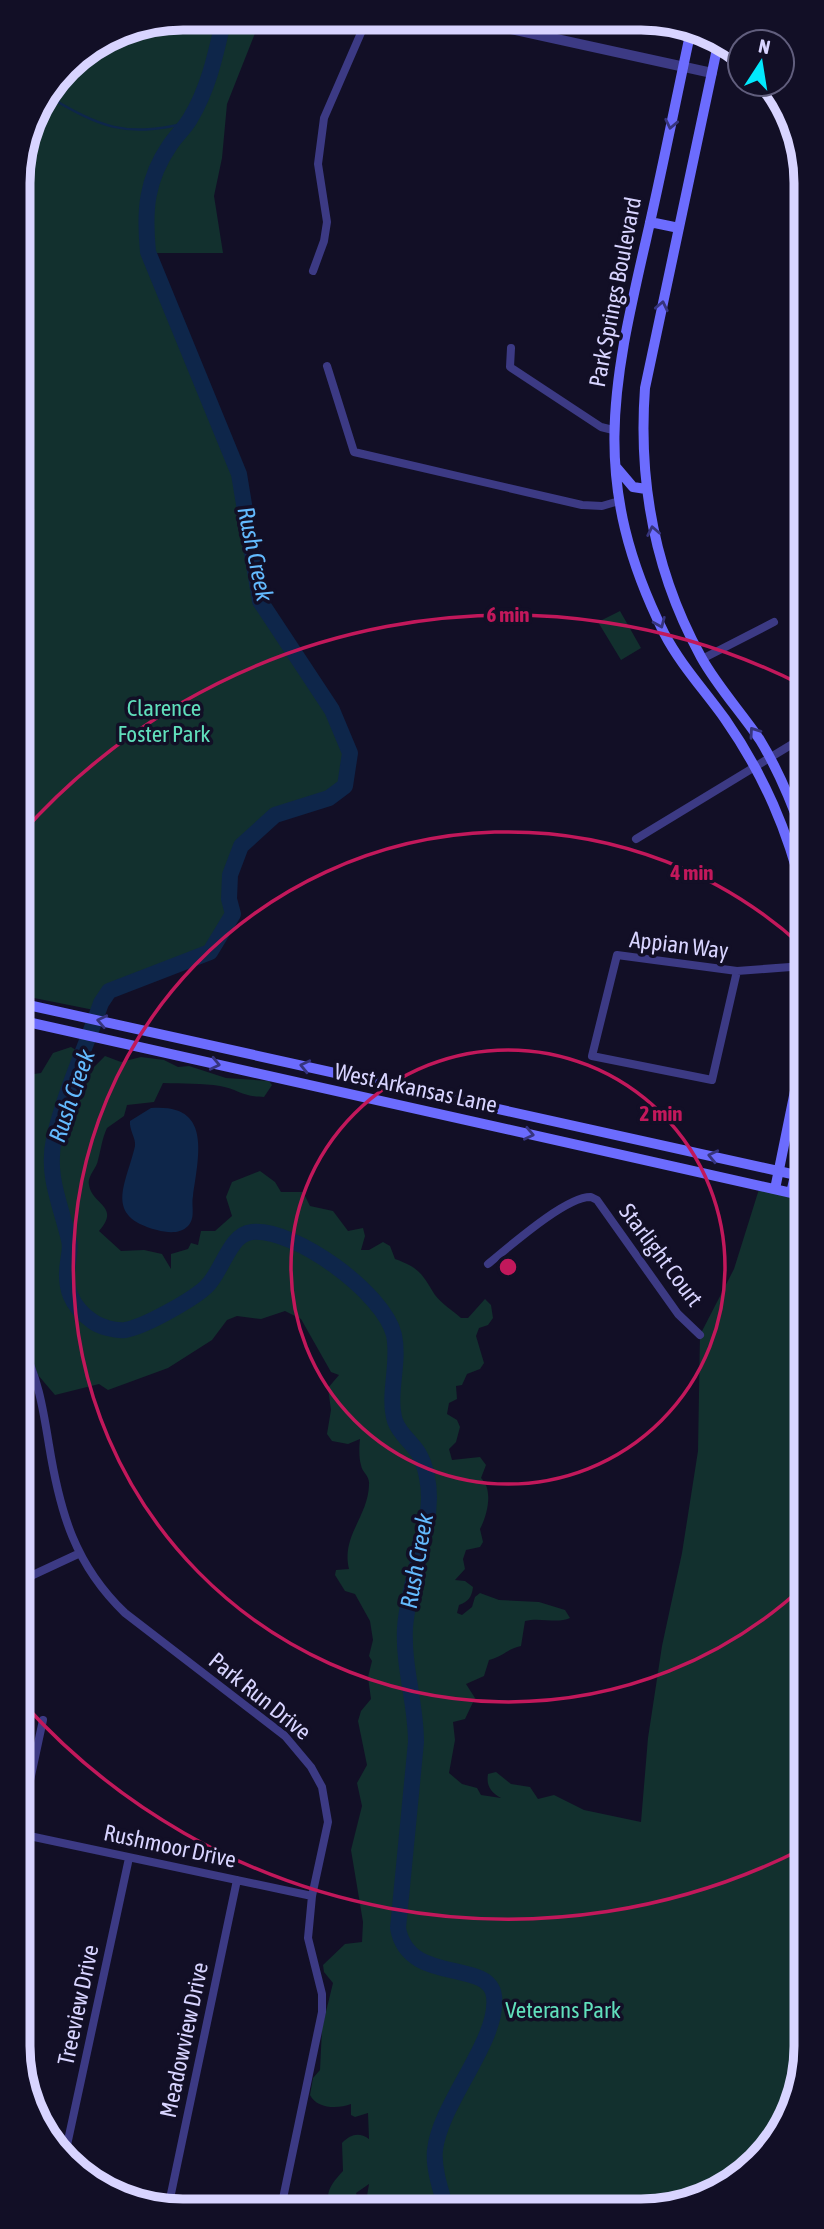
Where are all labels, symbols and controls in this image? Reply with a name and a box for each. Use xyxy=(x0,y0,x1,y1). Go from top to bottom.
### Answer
north arrow xyxy=(726,28,796,98)
text: N xyxy=(757,34,772,58)
one-way arrow xyxy=(664,118,679,130)
street label: Park Springs Boulevard xyxy=(584,195,646,389)
one-way arrow xyxy=(654,300,669,312)
water label: Rush Creek xyxy=(232,504,279,604)
one-way arrow xyxy=(646,525,661,537)
text: 6 min xyxy=(487,602,529,626)
one-way arrow xyxy=(652,616,666,628)
park label: Clarence Foster Park xyxy=(118,695,210,747)
one-way arrow xyxy=(750,727,762,740)
text: 4 min xyxy=(670,860,713,884)
street label: Appian Way xyxy=(628,926,730,964)
one-way arrow xyxy=(96,1014,108,1029)
water label: Rush Creek xyxy=(43,1046,100,1146)
one-way arrow xyxy=(209,1056,221,1070)
street label: West Arkansas Lane xyxy=(332,1058,500,1118)
one-way arrow xyxy=(299,1060,311,1075)
text: 2 min xyxy=(640,1101,682,1125)
one-way arrow xyxy=(523,1126,535,1141)
one-way arrow xyxy=(707,1150,719,1165)
street label: Starlight Court xyxy=(614,1199,708,1311)
centre of rings xyxy=(496,1255,520,1279)
water label: Rush Creek xyxy=(395,1511,438,1611)
street label: Park Run Drive xyxy=(204,1647,316,1745)
street label: Rushmoor Drive xyxy=(101,1819,239,1873)
street label: Treeview Drive xyxy=(53,1942,103,2068)
street label: Meadowview Drive xyxy=(155,1960,213,2120)
park label: Veterans Park xyxy=(505,1997,621,2023)

